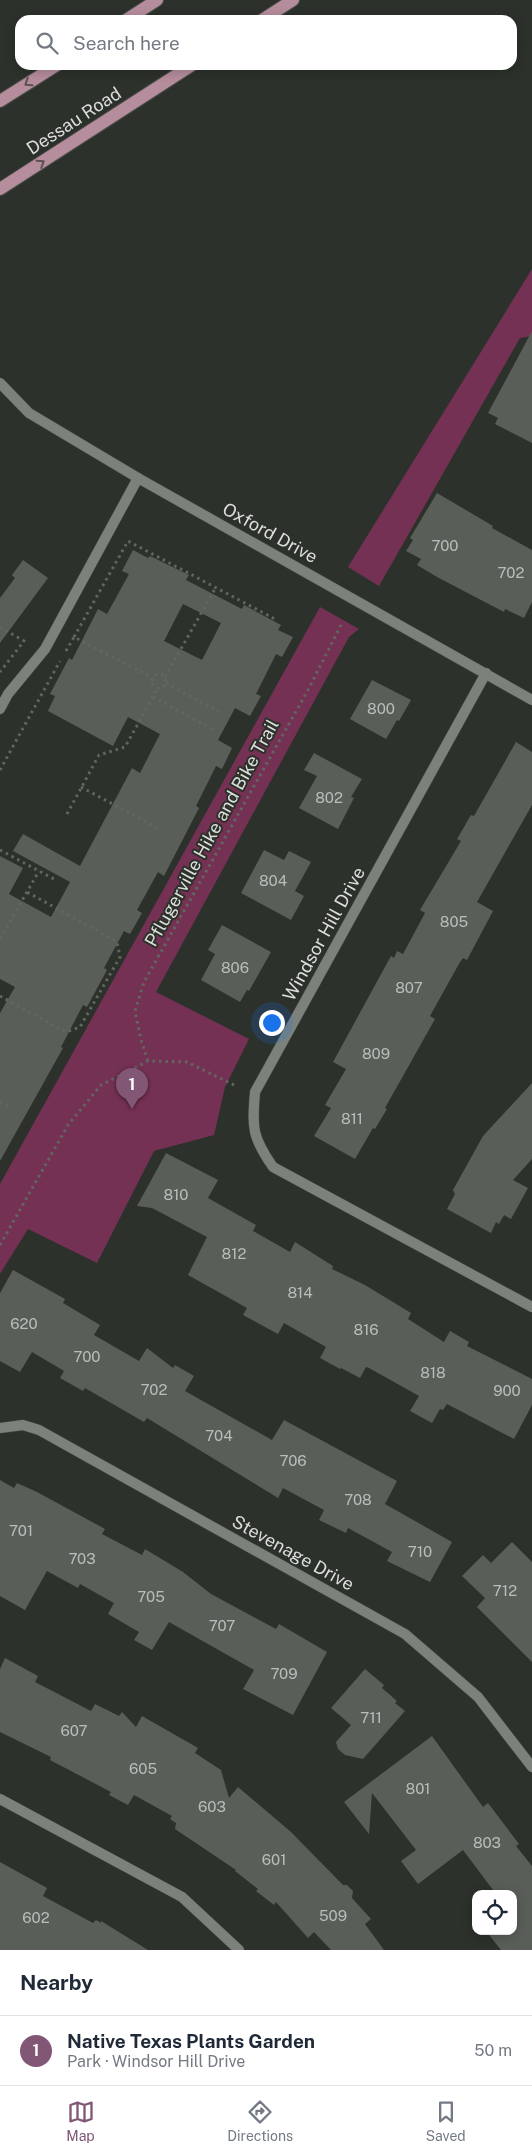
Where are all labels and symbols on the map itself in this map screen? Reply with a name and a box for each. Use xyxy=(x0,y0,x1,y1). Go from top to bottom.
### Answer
one-way arrow xyxy=(25,77,34,86)
street label: Dessau Road xyxy=(23,82,125,159)
one-way arrow xyxy=(35,160,45,169)
street label: Oxford Drive xyxy=(219,498,321,567)
house number: 700 xyxy=(432,537,458,554)
house number: 702 xyxy=(498,564,524,581)
house number: 800 xyxy=(367,700,395,717)
street label: Pflugerville Hike and Bike Trail xyxy=(140,716,283,950)
house number: 802 xyxy=(315,789,343,806)
street label: Windsor Hill Drive xyxy=(278,863,369,1004)
house number: 804 xyxy=(259,872,287,889)
house number: 805 xyxy=(440,913,468,930)
house number: 806 xyxy=(221,959,249,976)
house number: 807 xyxy=(395,979,423,996)
your location xyxy=(259,1010,285,1036)
house number: 809 xyxy=(362,1045,390,1062)
pin: 1 xyxy=(116,1068,148,1109)
house number: 811 xyxy=(341,1110,363,1127)
house number: 810 xyxy=(164,1186,189,1203)
house number: 812 xyxy=(222,1245,246,1262)
house number: 814 xyxy=(287,1284,313,1301)
house number: 620 xyxy=(10,1315,38,1332)
house number: 816 xyxy=(353,1321,379,1338)
house number: 700 xyxy=(74,1348,100,1365)
house number: 818 xyxy=(420,1364,446,1381)
house number: 702 xyxy=(141,1381,167,1398)
house number: 900 xyxy=(493,1382,521,1399)
house number: 704 xyxy=(205,1427,233,1444)
house number: 706 xyxy=(279,1452,307,1469)
house number: 708 xyxy=(344,1491,372,1508)
street label: Stevenage Drive xyxy=(229,1510,358,1595)
house number: 701 xyxy=(9,1522,33,1539)
house number: 710 xyxy=(408,1543,432,1560)
house number: 703 xyxy=(68,1550,96,1567)
house number: 712 xyxy=(493,1582,517,1599)
house number: 705 xyxy=(137,1588,165,1605)
house number: 707 xyxy=(209,1617,235,1634)
house number: 709 xyxy=(270,1665,298,1682)
house number: 711 xyxy=(360,1709,382,1726)
house number: 607 xyxy=(60,1722,88,1739)
house number: 605 xyxy=(129,1760,157,1777)
house number: 801 xyxy=(406,1780,430,1797)
house number: 603 xyxy=(198,1798,226,1815)
house number: 803 xyxy=(473,1834,501,1851)
house number: 601 xyxy=(262,1851,286,1868)
house number: 509 xyxy=(319,1907,347,1924)
house number: 602 xyxy=(22,1909,50,1926)

